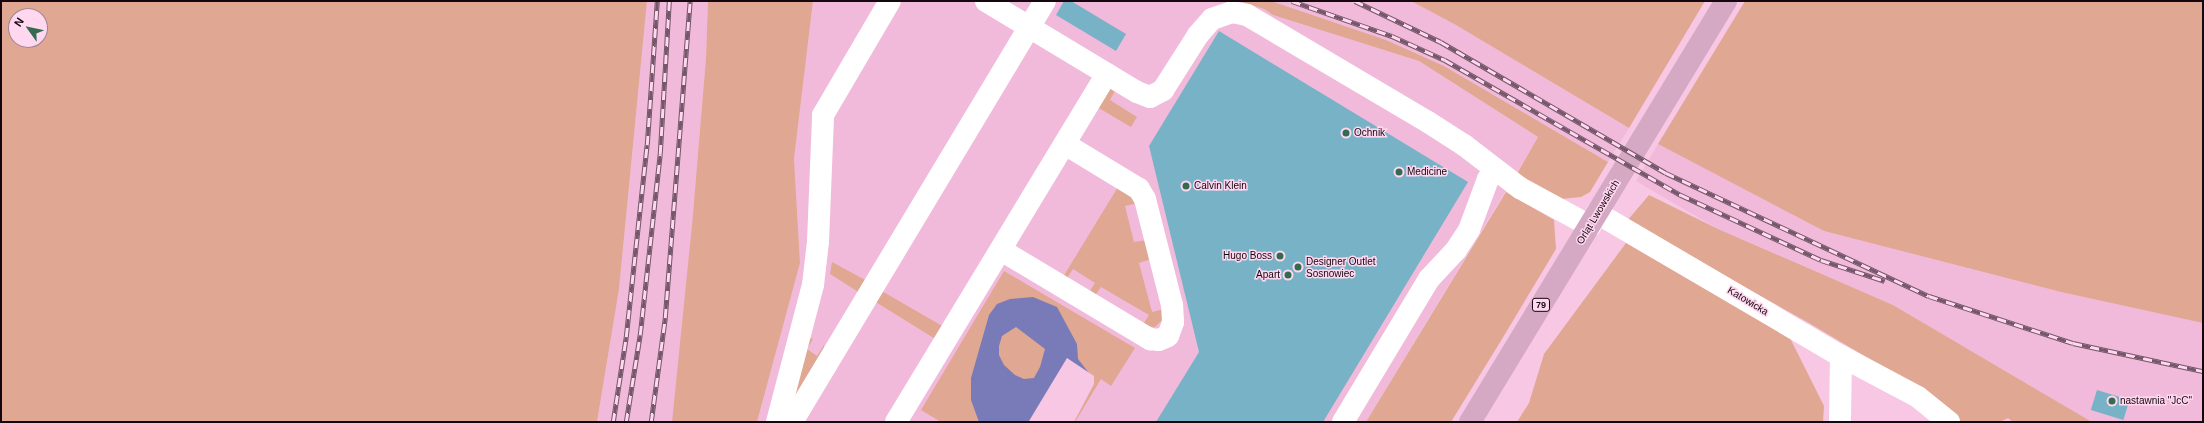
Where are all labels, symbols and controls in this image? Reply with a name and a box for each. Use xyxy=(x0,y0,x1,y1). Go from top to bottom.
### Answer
north arrow xyxy=(8,8,48,48)
text: N xyxy=(12,15,26,29)
place label: Ochnik xyxy=(1354,127,1385,139)
marker: Ochnik xyxy=(1341,128,1351,138)
place label: Medicine xyxy=(1407,166,1447,178)
marker: Medicine xyxy=(1394,167,1404,177)
street label: Orląt Lwowskich xyxy=(1574,178,1622,246)
place label: Calvin Klein xyxy=(1194,180,1247,192)
marker: Calvin Klein xyxy=(1181,181,1191,191)
place label: Hugo Boss xyxy=(1223,250,1272,262)
marker: Hugo Boss xyxy=(1275,251,1285,261)
place label: Designer Outlet Sosnowiec xyxy=(1306,255,1375,278)
marker: Designer Outlet Sosnowiec xyxy=(1293,262,1303,272)
place label: Apart xyxy=(1256,269,1280,281)
marker: Apart xyxy=(1283,270,1293,280)
street label: Katowicka xyxy=(1725,284,1771,318)
road number: 79 xyxy=(1531,298,1551,312)
place label: nastawnia "JcC" xyxy=(2120,395,2192,407)
marker: nastawnia "JcC" xyxy=(2107,396,2117,406)

